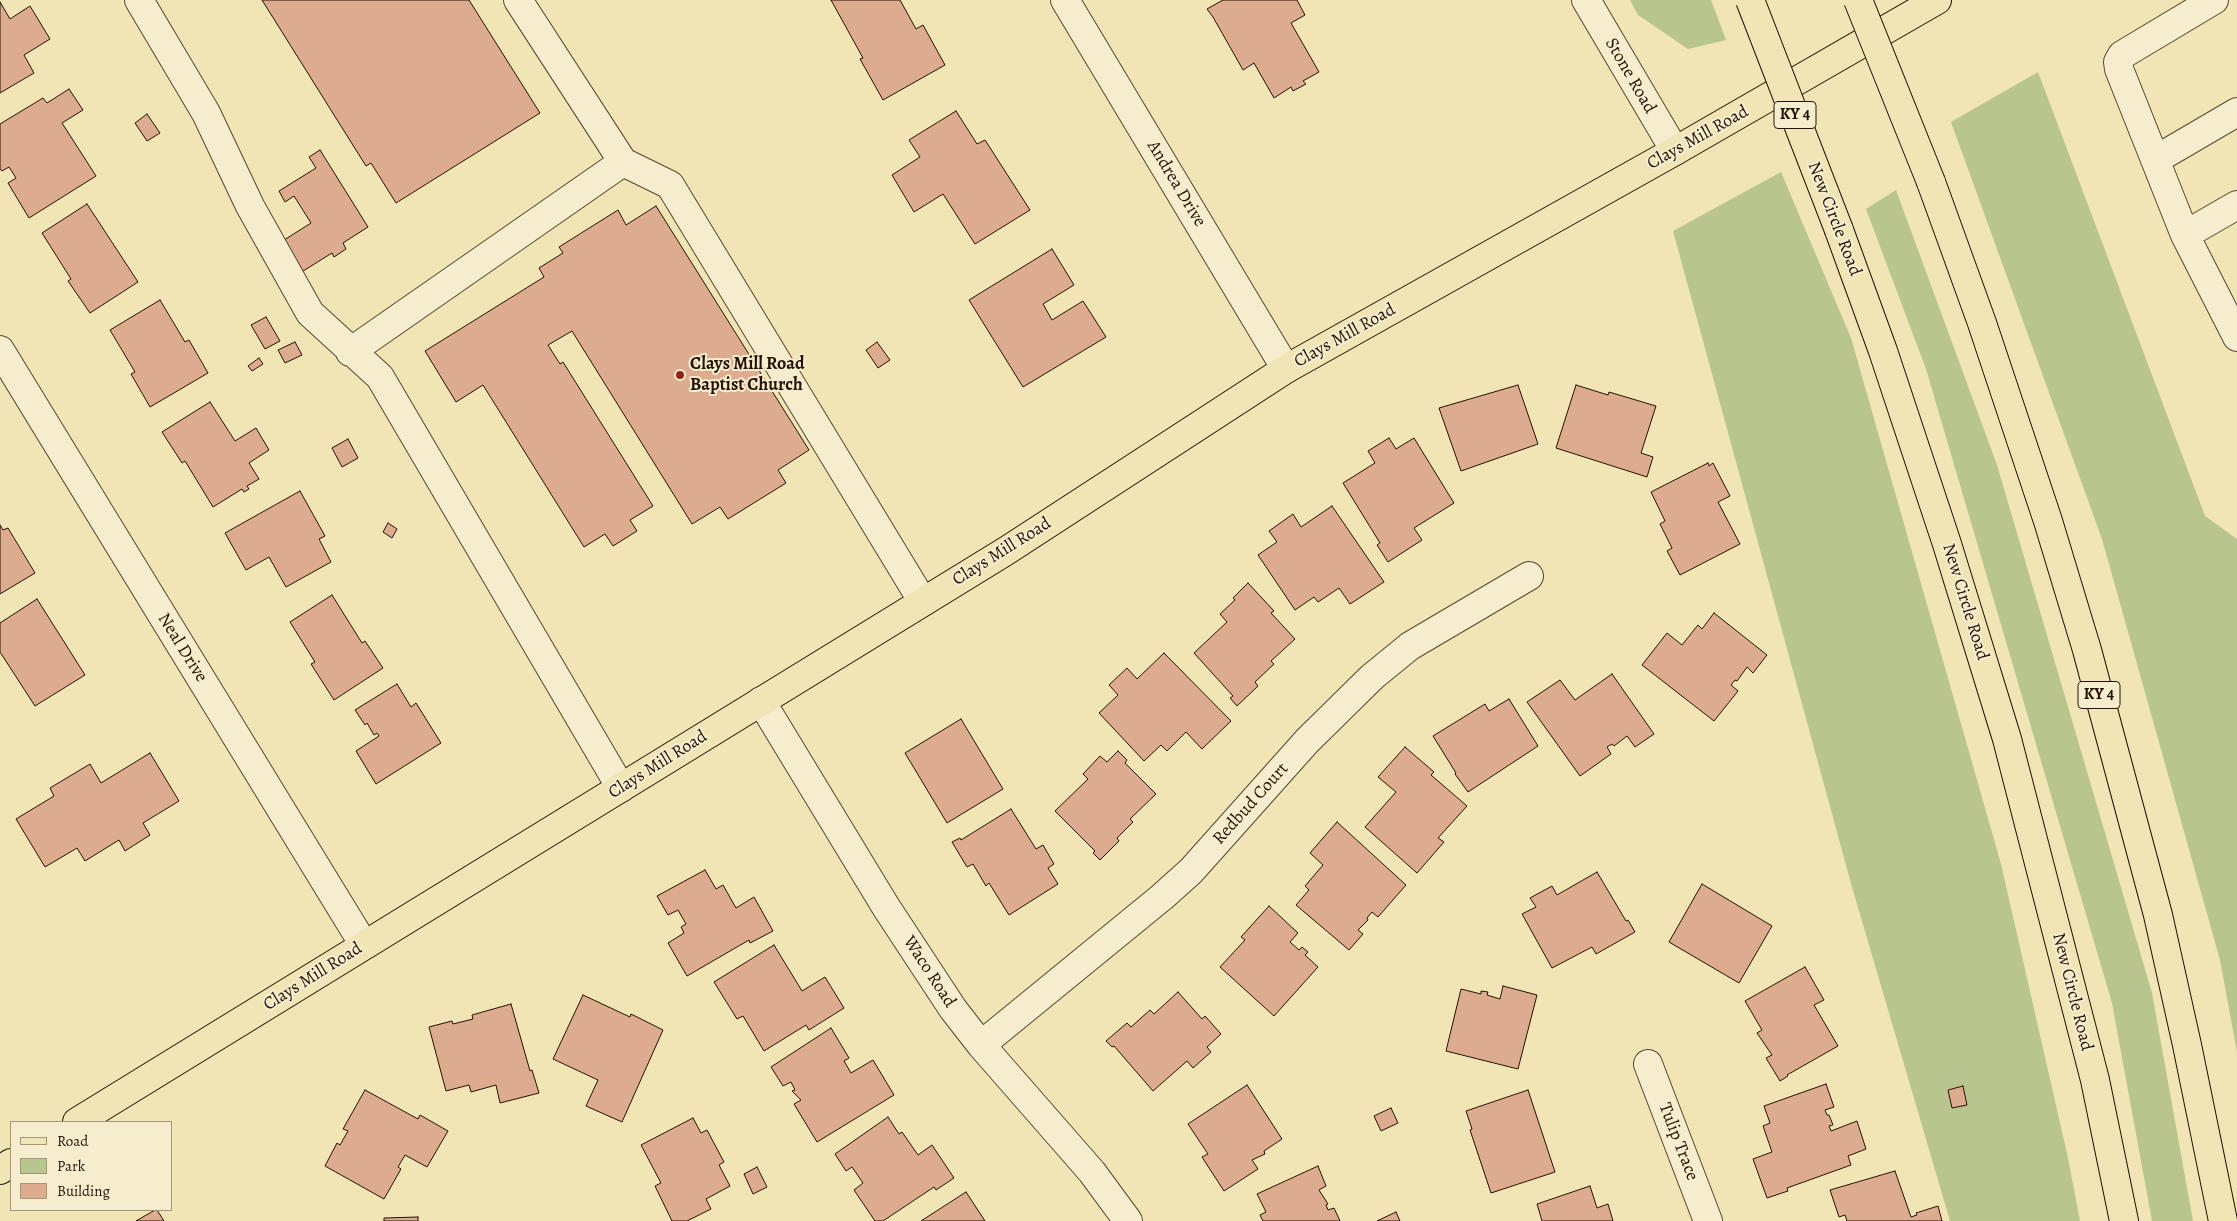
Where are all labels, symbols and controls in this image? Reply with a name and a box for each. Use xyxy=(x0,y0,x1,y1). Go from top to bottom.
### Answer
street label: Stone Road xyxy=(1600,34,1660,118)
street label: Clays Mill Road xyxy=(1644,101,1752,175)
road number: KY 4 xyxy=(1774,102,1816,128)
street label: Andrea Drive xyxy=(1142,137,1210,231)
street label: New Circle Road xyxy=(1802,159,1866,279)
street label: Clays Mill Road xyxy=(1291,299,1399,373)
place label: Clays Mill Road Baptist Church xyxy=(690,354,805,396)
marker: Clays Mill Road Baptist Church xyxy=(674,369,686,381)
street label: Clays Mill Road xyxy=(949,513,1055,591)
street label: New Circle Road xyxy=(1937,541,1993,663)
street label: Neal Drive xyxy=(152,609,212,687)
road number: KY 4 xyxy=(2078,682,2120,708)
street label: Clays Mill Road xyxy=(605,726,711,804)
street label: Redbud Court xyxy=(1209,759,1293,849)
street label: New Circle Road xyxy=(2047,931,2097,1053)
street label: Waco Road xyxy=(898,932,960,1012)
street label: Clays Mill Road xyxy=(260,938,366,1016)
street label: Tulip Trace xyxy=(1653,1100,1703,1184)
legend xyxy=(10,1121,172,1211)
text: Road xyxy=(57,1131,88,1151)
text: Park xyxy=(57,1156,85,1176)
text: Building xyxy=(57,1181,110,1201)

